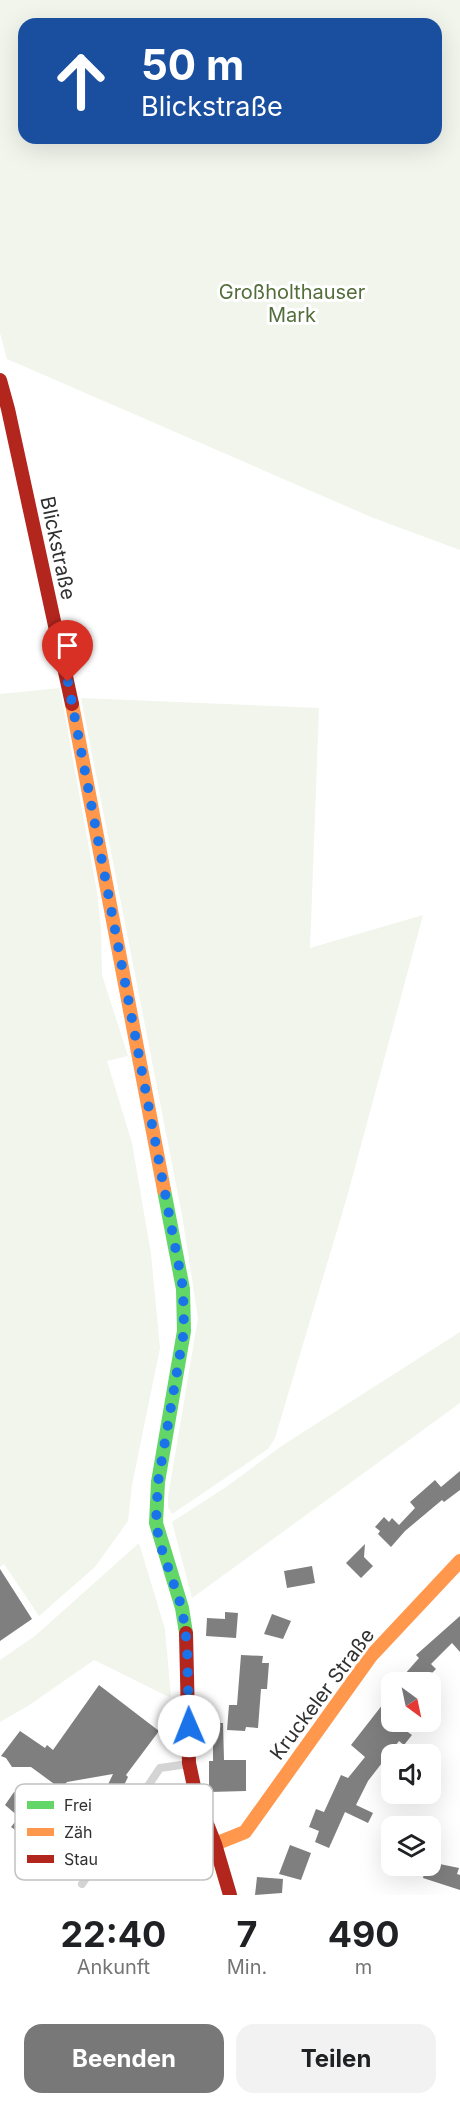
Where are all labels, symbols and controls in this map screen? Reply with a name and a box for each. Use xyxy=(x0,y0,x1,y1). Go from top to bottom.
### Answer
text: 50 m xyxy=(141,39,244,90)
icon: ahead xyxy=(42,42,120,120)
text: Blickstraße xyxy=(141,90,283,123)
park label: Großholthauser Mark xyxy=(219,280,366,327)
street label: Blickstraße xyxy=(35,494,81,602)
pin xyxy=(42,620,93,682)
icon: arrive xyxy=(51,629,84,662)
street label: Kruckeler Straße xyxy=(265,1624,379,1764)
north arrow xyxy=(381,1672,441,1732)
map controls xyxy=(381,1672,441,1876)
position arrow xyxy=(157,1694,221,1758)
button: sound xyxy=(381,1744,441,1804)
legend xyxy=(15,1784,213,1880)
text: Frei xyxy=(64,1795,92,1815)
button: layers xyxy=(381,1816,441,1876)
text: Zäh xyxy=(64,1822,93,1842)
text: Stau xyxy=(64,1849,98,1869)
text: 22:40 xyxy=(60,1912,166,1956)
text: 7 xyxy=(237,1912,257,1956)
text: 490 xyxy=(328,1912,400,1956)
text: Ankunft xyxy=(77,1955,150,1979)
text: Min. xyxy=(227,1955,267,1979)
text: m xyxy=(355,1955,372,1979)
button: Beenden xyxy=(24,2024,224,2093)
button: Teilen xyxy=(236,2024,436,2093)

